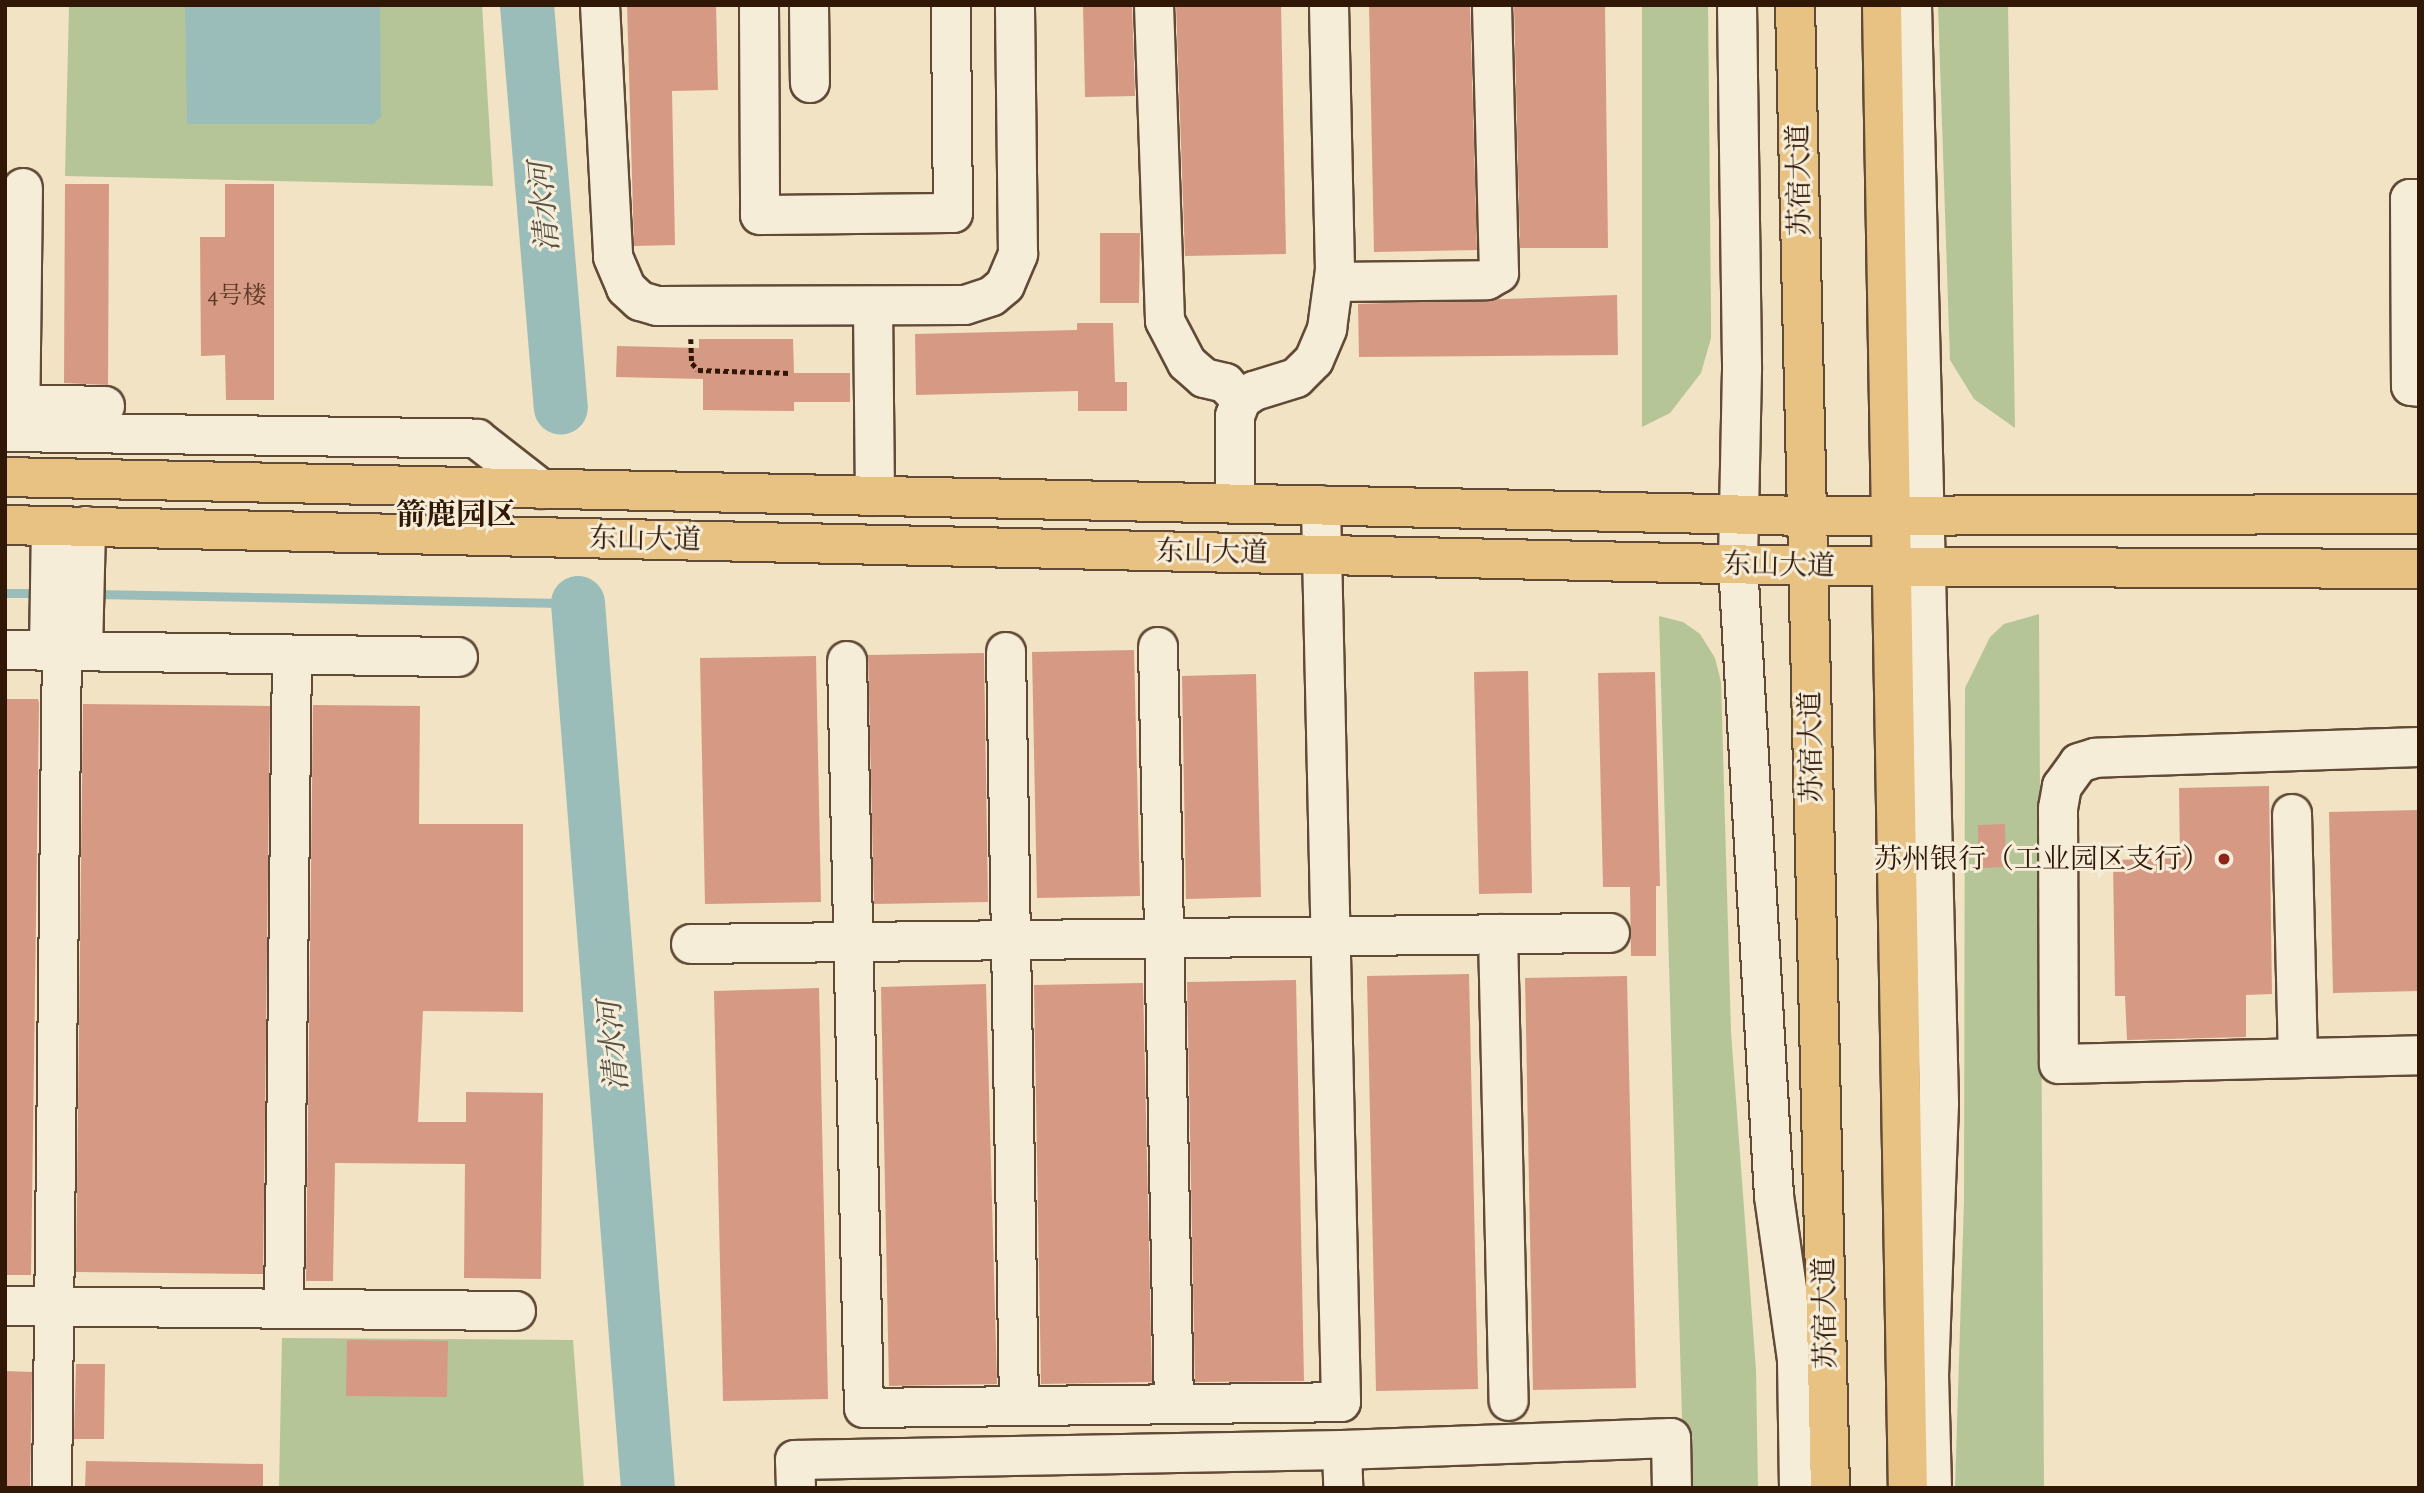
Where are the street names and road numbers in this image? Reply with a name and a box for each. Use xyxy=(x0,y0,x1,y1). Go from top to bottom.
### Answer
street label: 苏宿大道 xyxy=(1781,124,1817,236)
street label: 东山大道 xyxy=(589,521,701,557)
street label: 东山大道 xyxy=(1156,534,1268,570)
street label: 东山大道 xyxy=(1723,547,1835,583)
street label: 苏宿大道 xyxy=(1793,691,1829,803)
street label: 苏宿大道 xyxy=(1807,1257,1843,1369)

